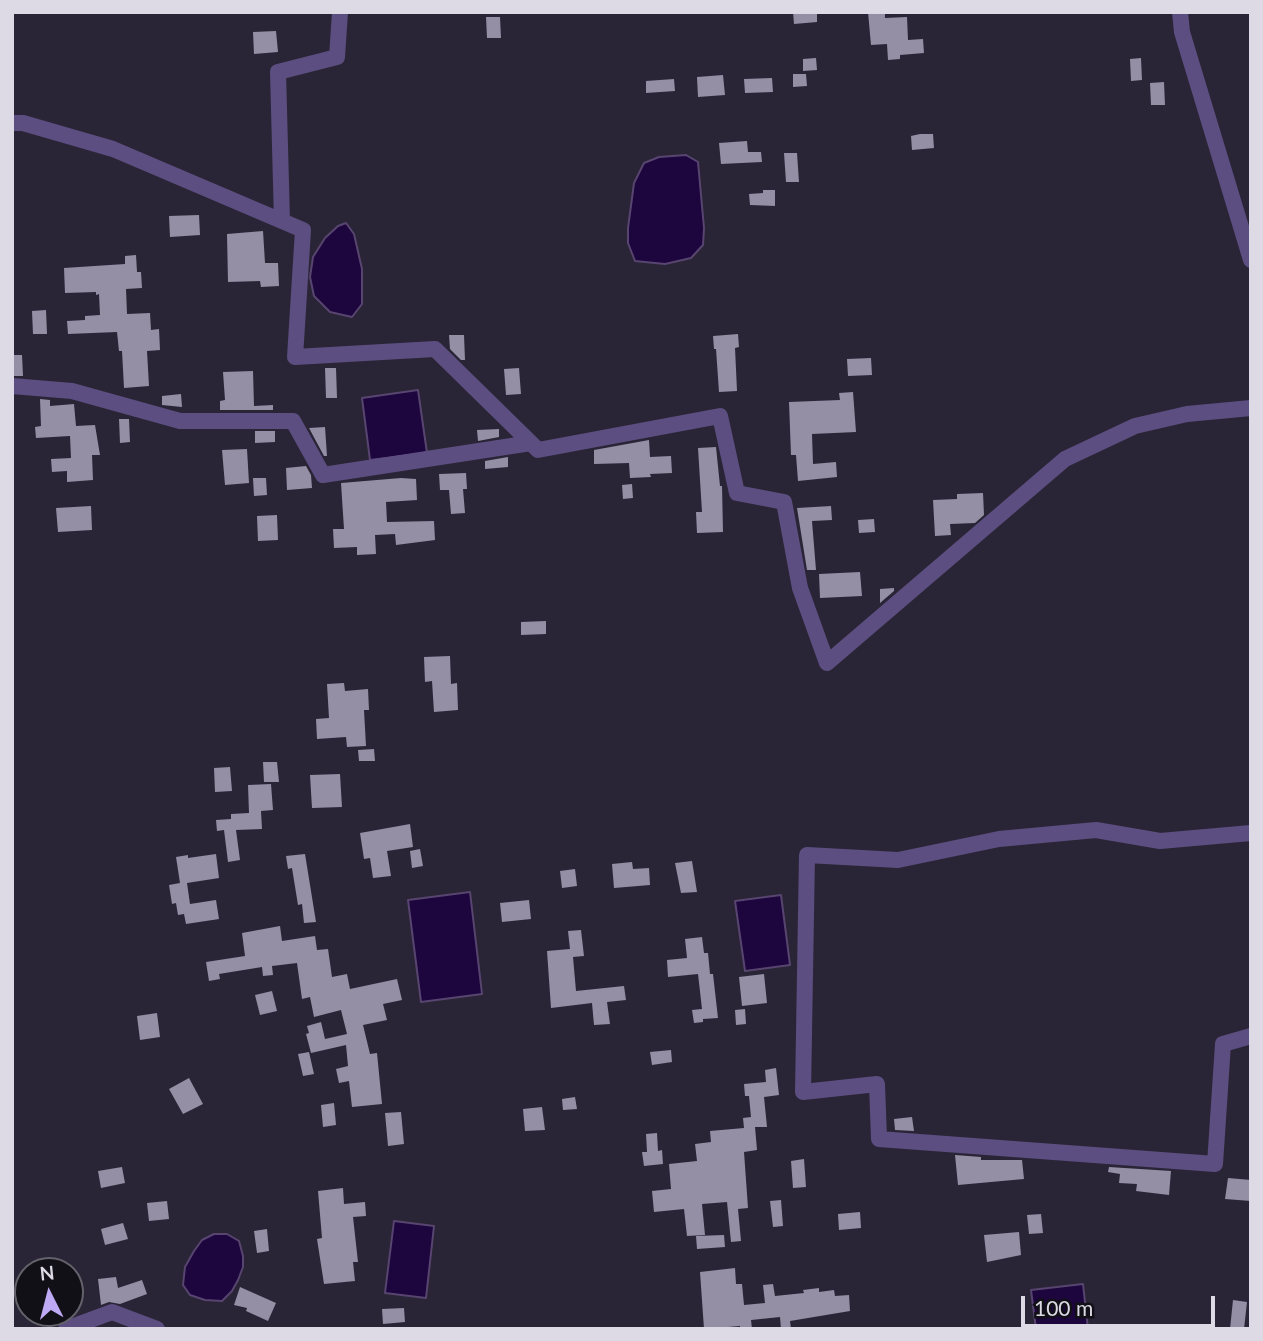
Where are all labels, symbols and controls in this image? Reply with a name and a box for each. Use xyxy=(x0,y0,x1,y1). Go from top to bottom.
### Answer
north arrow xyxy=(14,1257,84,1327)
text: N xyxy=(38,1260,55,1285)
scale bar xyxy=(1025,1282,1219,1326)
text: 100 m xyxy=(1034,1295,1093,1320)

